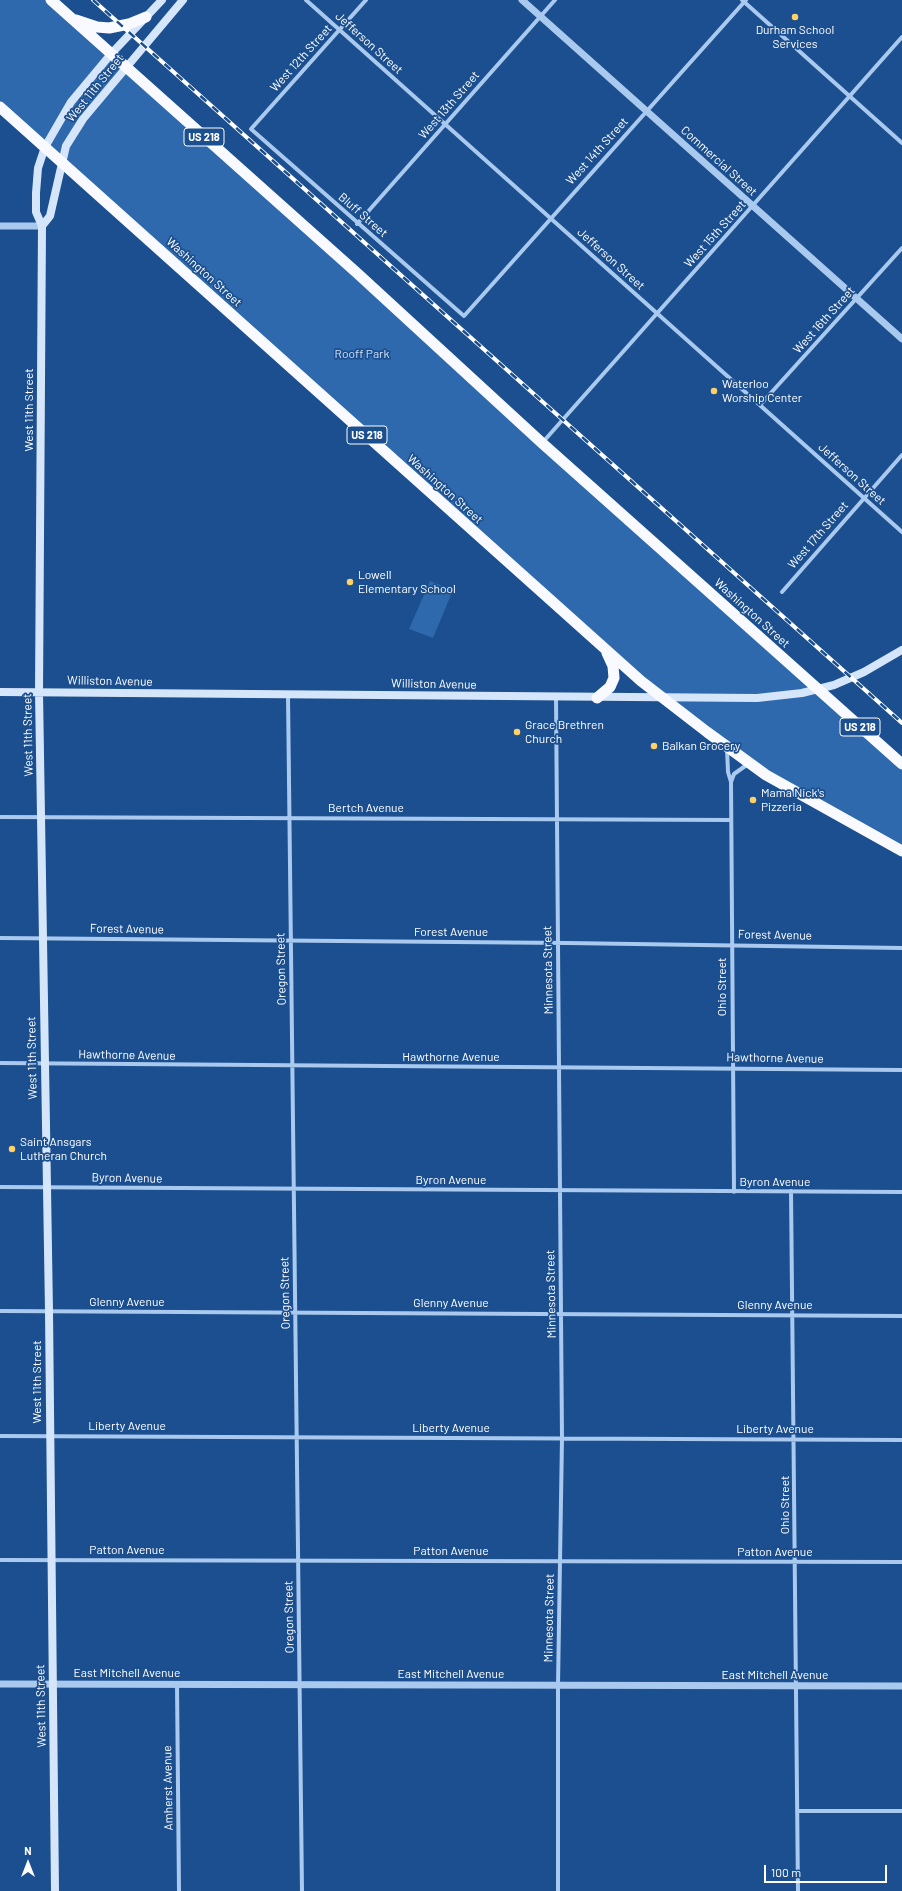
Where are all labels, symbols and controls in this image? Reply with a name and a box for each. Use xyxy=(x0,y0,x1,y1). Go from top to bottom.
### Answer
street label: Jefferson Street xyxy=(332,9,406,77)
marker: Durham School Services xyxy=(790,12,800,22)
street label: West 12th Street xyxy=(267,21,335,95)
place label: Durham School Services xyxy=(756,23,834,51)
street label: West 11th Street xyxy=(63,51,127,125)
street label: West 13th Street xyxy=(416,68,482,142)
street label: West 14th Street xyxy=(563,114,631,188)
street label: Commercial Street xyxy=(678,123,760,199)
road number: US 218 xyxy=(184,128,224,146)
street label: Bluff Street xyxy=(335,190,391,240)
street label: West 15th Street xyxy=(681,198,749,270)
street label: Jefferson Street xyxy=(574,225,648,293)
street label: Washington Street xyxy=(163,234,245,310)
street label: West 16th Street xyxy=(790,284,858,356)
park label: Rooff Park xyxy=(335,347,389,361)
street label: West 11th Street xyxy=(22,368,36,452)
place label: Waterloo Worship Center xyxy=(722,377,802,405)
marker: Waterloo Worship Center xyxy=(709,386,719,396)
road number: US 218 xyxy=(347,426,387,444)
street label: Jefferson Street xyxy=(815,440,889,508)
street label: Washington Street xyxy=(404,451,486,527)
street label: West 17th Street xyxy=(785,498,851,572)
place label: Lowell Elementary School xyxy=(358,568,456,596)
street label: Washington Street xyxy=(711,575,793,651)
marker: Lowell Elementary School xyxy=(345,577,355,587)
street label: Williston Avenue xyxy=(67,673,153,689)
street label: Williston Avenue xyxy=(391,676,477,692)
street label: West 11th Street xyxy=(20,693,36,777)
place label: Grace Brethren Church xyxy=(525,718,604,746)
road number: US 218 xyxy=(840,718,880,736)
marker: Grace Brethren Church xyxy=(512,727,522,737)
place label: Balkan Grocery xyxy=(662,739,740,753)
marker: Balkan Grocery xyxy=(649,741,659,751)
place label: Mama Nick's Pizzeria xyxy=(761,786,825,814)
marker: Mama Nick's Pizzeria xyxy=(748,795,758,805)
street label: Bertch Avenue xyxy=(328,801,404,815)
street label: Forest Avenue xyxy=(90,921,164,937)
street label: Forest Avenue xyxy=(414,925,488,939)
street label: Minnesota Street xyxy=(540,926,556,1014)
street label: Forest Avenue xyxy=(738,927,812,943)
street label: Oregon Street xyxy=(273,933,289,1005)
street label: Ohio Street xyxy=(715,958,729,1016)
street label: West 11th Street xyxy=(24,1016,40,1100)
street label: Hawthorne Avenue xyxy=(78,1047,176,1063)
street label: Hawthorne Avenue xyxy=(402,1050,500,1064)
street label: Hawthorne Avenue xyxy=(726,1050,824,1066)
place label: Saint Ansgars Lutheran Church xyxy=(20,1135,107,1163)
marker: Saint Ansgars Lutheran Church xyxy=(7,1144,17,1154)
street label: Byron Avenue xyxy=(91,1170,163,1186)
street label: Byron Avenue xyxy=(416,1173,486,1187)
street label: Byron Avenue xyxy=(740,1175,810,1189)
street label: Minnesota Street xyxy=(543,1250,559,1338)
street label: Oregon Street xyxy=(277,1257,293,1329)
street label: Glenny Avenue xyxy=(89,1295,165,1309)
street label: Glenny Avenue xyxy=(413,1296,489,1310)
street label: Glenny Avenue xyxy=(737,1298,813,1312)
street label: West 11th Street xyxy=(30,1340,44,1424)
street label: Liberty Avenue xyxy=(88,1419,166,1433)
street label: Liberty Avenue xyxy=(412,1421,490,1435)
street label: Liberty Avenue xyxy=(736,1422,814,1436)
street label: Ohio Street xyxy=(778,1476,792,1534)
street label: Patton Avenue xyxy=(89,1543,165,1557)
street label: Patton Avenue xyxy=(413,1544,489,1558)
street label: Patton Avenue xyxy=(737,1545,813,1559)
street label: Minnesota Street xyxy=(541,1574,557,1662)
street label: Oregon Street xyxy=(281,1581,297,1653)
street label: West 11th Street xyxy=(33,1664,49,1748)
street label: East Mitchell Avenue xyxy=(74,1666,180,1680)
street label: East Mitchell Avenue xyxy=(398,1667,504,1681)
street label: East Mitchell Avenue xyxy=(722,1668,828,1682)
street label: Amherst Avenue xyxy=(160,1745,176,1831)
north arrow xyxy=(8,1843,48,1883)
text: N xyxy=(24,1844,32,1857)
scale bar xyxy=(766,1857,889,1883)
text: 100 m xyxy=(771,1865,801,1879)

